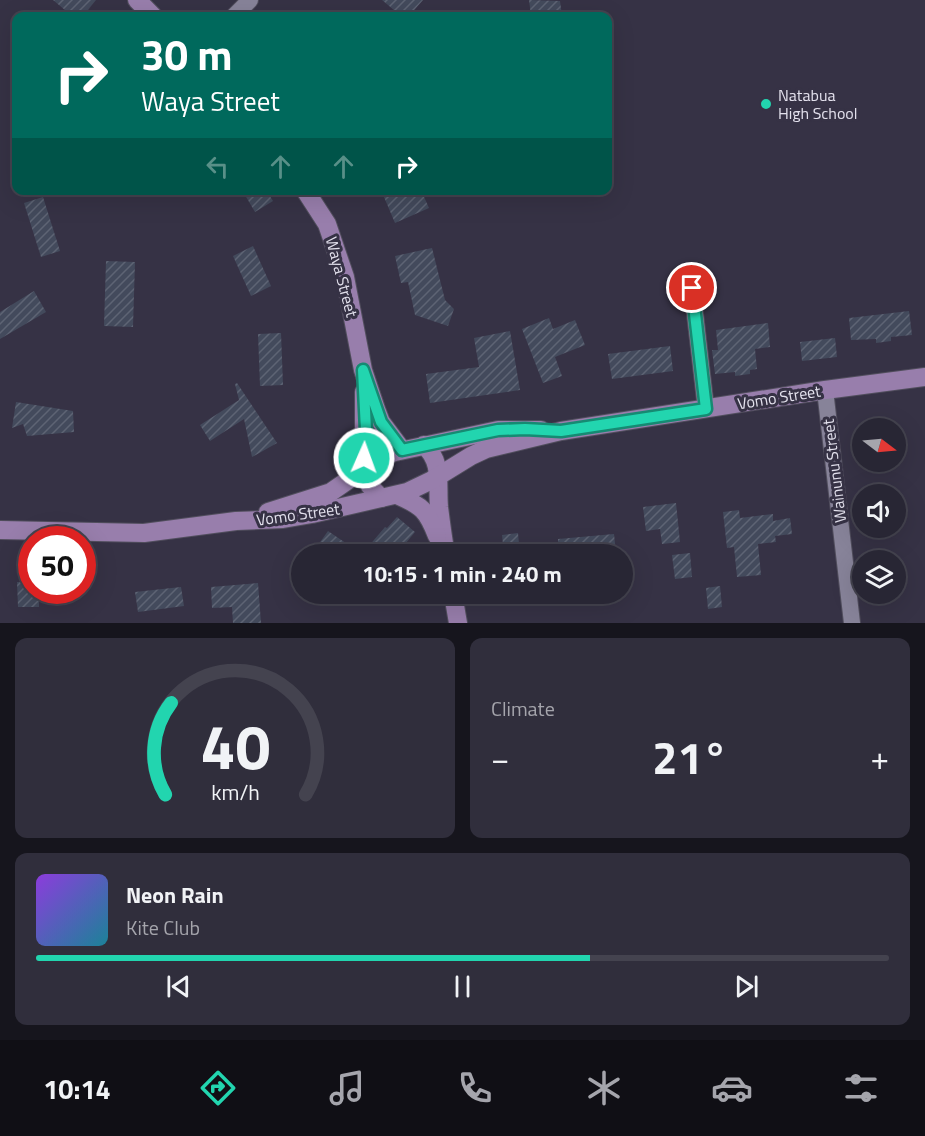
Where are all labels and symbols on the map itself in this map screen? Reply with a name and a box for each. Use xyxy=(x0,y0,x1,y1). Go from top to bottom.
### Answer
place label: Natabua High School xyxy=(778,83,857,125)
marker: Natabua High School xyxy=(759,97,773,111)
street label: Waya Street xyxy=(320,234,364,320)
pin xyxy=(666,262,717,313)
street label: Vomo Street xyxy=(736,379,823,415)
street label: Wainunu Street xyxy=(816,417,852,524)
north arrow xyxy=(852,418,906,472)
position arrow xyxy=(332,426,396,490)
street label: Vomo Street xyxy=(255,496,342,532)
speed limit sign: 50 xyxy=(18,526,96,604)

